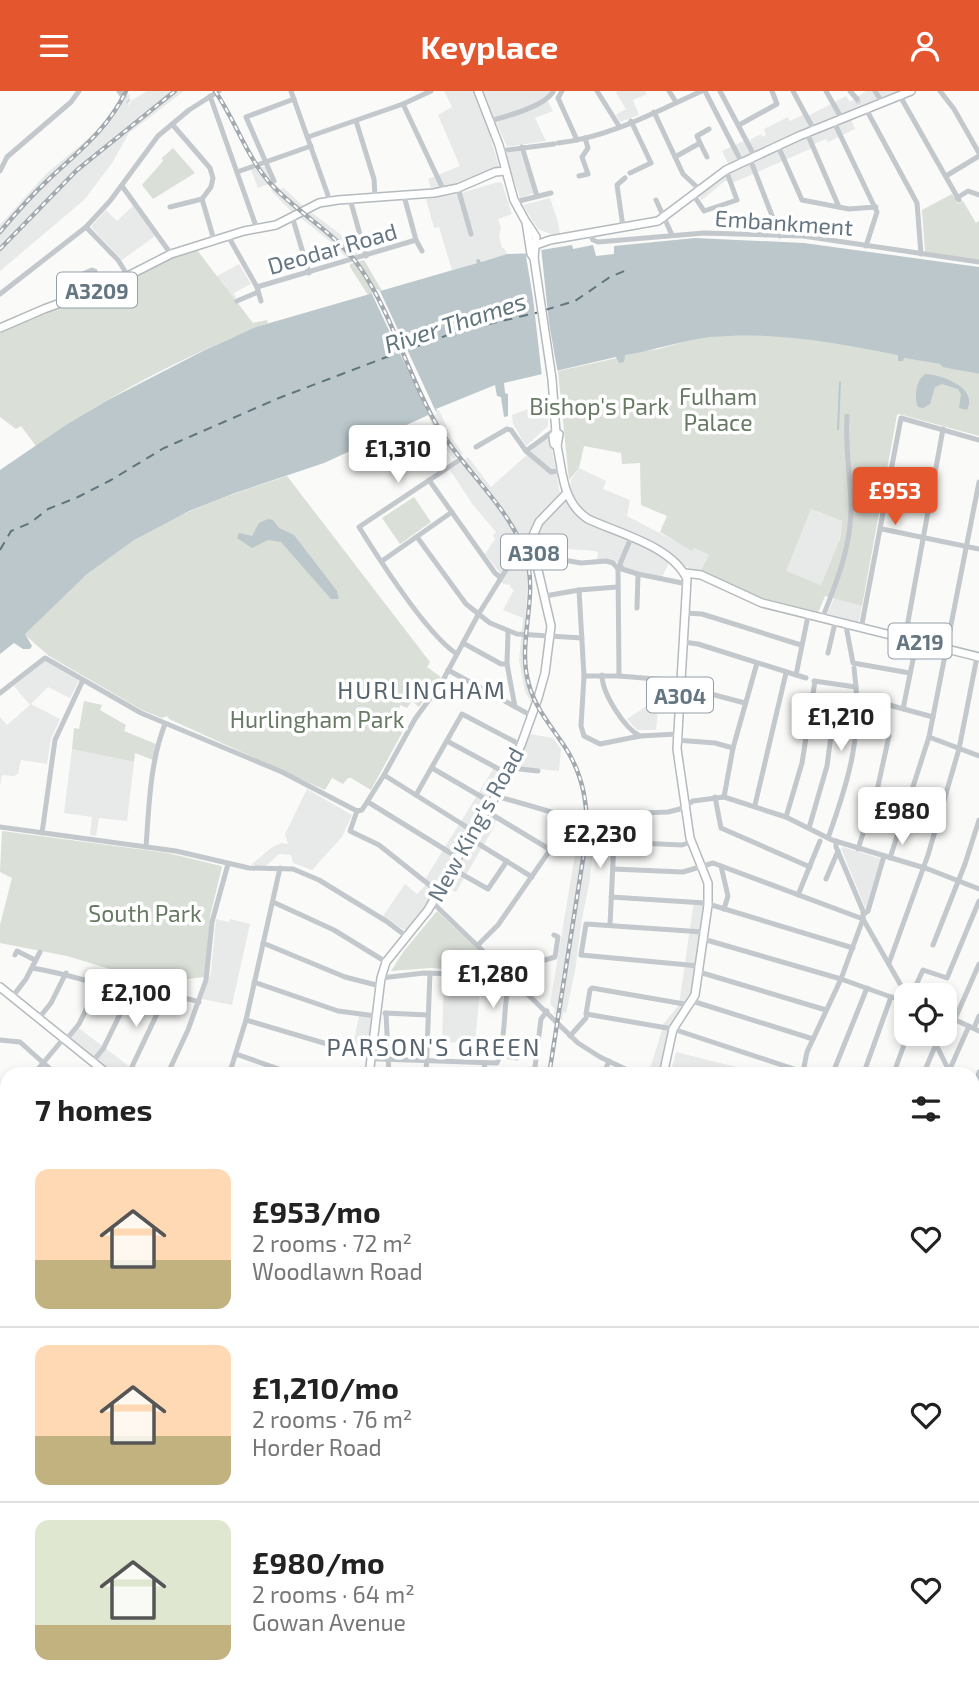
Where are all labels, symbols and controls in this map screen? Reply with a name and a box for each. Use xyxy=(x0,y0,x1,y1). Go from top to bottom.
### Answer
icon: menu xyxy=(35,27,73,65)
text: Keyplace xyxy=(421,27,558,65)
icon: person xyxy=(906,27,944,65)
street label: Embankment xyxy=(714,203,854,241)
street label: Deodar Road xyxy=(264,216,400,280)
road number: A3209 xyxy=(57,273,137,307)
water label: River Thames xyxy=(380,285,530,359)
park label: Fulham Palace xyxy=(679,382,757,436)
park label: Bishop's Park xyxy=(529,392,669,420)
pin: £1,310 xyxy=(341,425,455,485)
text: £1,310 xyxy=(365,434,431,462)
pin: £953 xyxy=(854,467,936,527)
text: £953 xyxy=(869,476,921,504)
road number: A308 xyxy=(501,535,567,569)
road number: A219 xyxy=(888,623,951,659)
district label: HURLINGHAM xyxy=(337,675,507,704)
road number: A304 xyxy=(647,677,713,713)
pin: £1,210 xyxy=(784,693,898,753)
text: £1,210 xyxy=(808,702,874,730)
park label: Hurlingham Park xyxy=(230,705,405,733)
street label: New King's Road xyxy=(421,742,529,906)
pin: £980 xyxy=(861,787,943,847)
text: £980 xyxy=(874,796,930,824)
pin: £2,230 xyxy=(543,811,657,870)
text: £2,230 xyxy=(563,819,637,847)
park label: South Park xyxy=(88,899,202,927)
pin: £1,280 xyxy=(436,951,550,1010)
text: £1,280 xyxy=(457,959,529,987)
pin: £2,100 xyxy=(79,969,193,1029)
text: £2,100 xyxy=(101,978,171,1006)
map controls xyxy=(894,983,957,1046)
button: locate xyxy=(894,983,957,1046)
district label: PARSON'S GREEN xyxy=(326,1032,542,1061)
icon: filters xyxy=(907,1090,945,1128)
text: 7 homes xyxy=(35,1091,152,1127)
text: £953/mo xyxy=(252,1193,381,1229)
icon: home xyxy=(91,1197,175,1281)
icon: heart xyxy=(907,1220,945,1258)
text: 2 rooms · 72 m² xyxy=(252,1229,412,1257)
text: Woodlawn Road xyxy=(252,1257,423,1285)
text: £1,210/mo xyxy=(252,1369,399,1405)
icon: home xyxy=(91,1373,175,1457)
icon: heart xyxy=(907,1396,945,1434)
text: 2 rooms · 76 m² xyxy=(252,1405,412,1433)
text: Horder Road xyxy=(252,1433,382,1461)
text: £980/mo xyxy=(252,1544,385,1580)
icon: home xyxy=(91,1548,175,1632)
icon: heart xyxy=(907,1571,945,1609)
text: 2 rooms · 64 m² xyxy=(252,1580,415,1608)
text: Gowan Avenue xyxy=(252,1608,406,1636)

